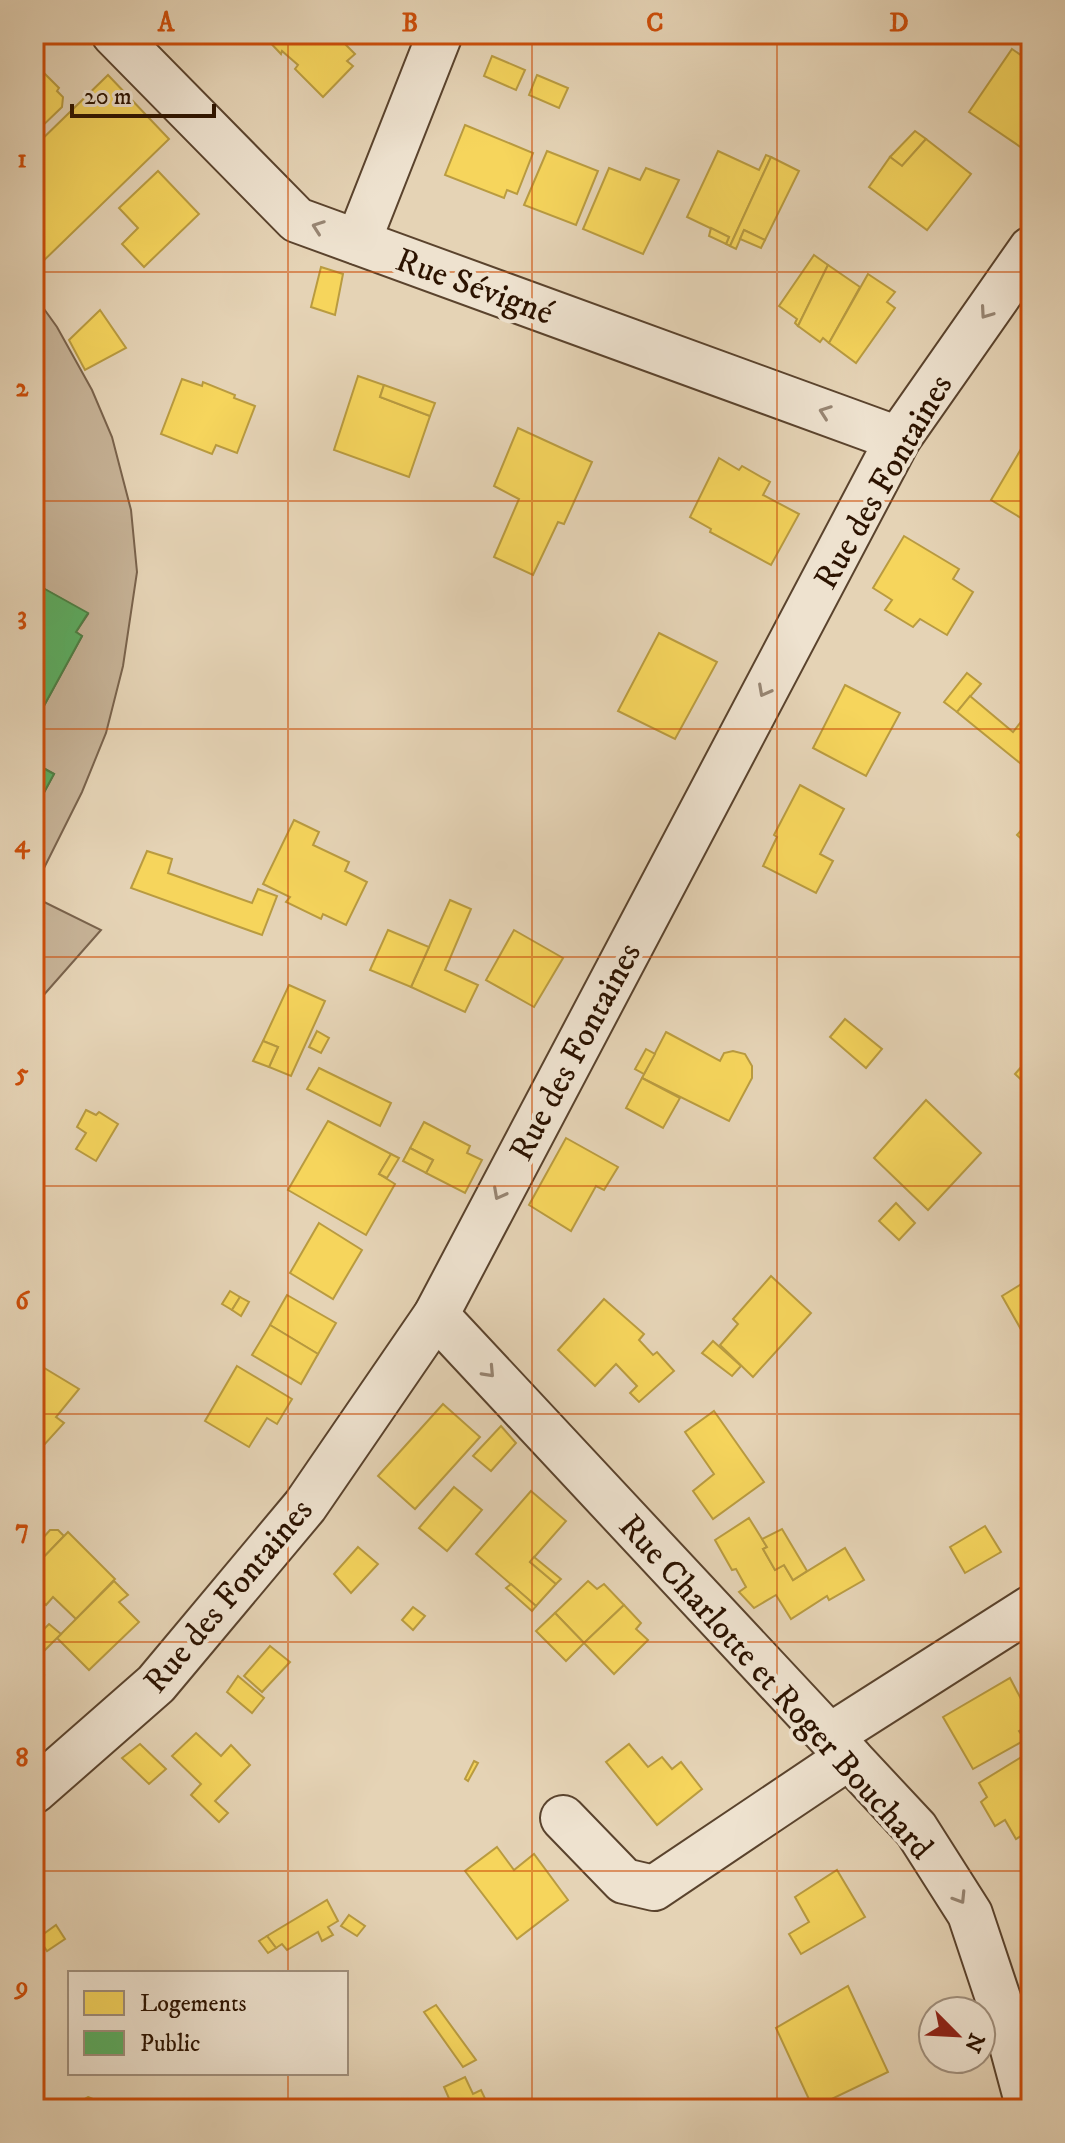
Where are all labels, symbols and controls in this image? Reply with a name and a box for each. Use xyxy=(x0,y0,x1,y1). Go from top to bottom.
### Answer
text: A xyxy=(157,7,176,40)
text: B xyxy=(402,7,418,40)
text: C xyxy=(646,7,664,40)
text: D xyxy=(889,7,909,40)
scale bar xyxy=(72,68,214,118)
text: 20 m xyxy=(84,82,132,112)
text: 1 xyxy=(17,143,27,176)
one-way arrow xyxy=(312,221,326,237)
street label: Rue Sévigné xyxy=(390,239,559,335)
one-way arrow xyxy=(981,305,996,319)
street label: Rue des Fontaines xyxy=(805,367,962,597)
text: 2 xyxy=(16,372,30,405)
one-way arrow xyxy=(819,406,833,422)
text: 3 xyxy=(17,600,27,633)
one-way arrow xyxy=(758,683,773,698)
text: 4 xyxy=(15,828,31,861)
street label: Rue des Fontaines xyxy=(501,936,651,1168)
text: 5 xyxy=(15,1057,29,1090)
one-way arrow xyxy=(494,1185,509,1200)
text: 6 xyxy=(15,1285,30,1318)
one-way arrow xyxy=(479,1363,494,1377)
street label: Rue des Fontaines xyxy=(135,1490,322,1702)
street label: Rue Charlotte et Roger Bouchard xyxy=(609,1506,942,1869)
text: 7 xyxy=(15,1513,29,1546)
text: 8 xyxy=(15,1742,29,1775)
one-way arrow xyxy=(950,1890,965,1904)
text: 9 xyxy=(14,1970,28,2003)
legend xyxy=(68,1971,348,2075)
text: Logements xyxy=(140,1989,247,2019)
north arrow xyxy=(917,1995,997,2075)
text: Public xyxy=(140,2029,200,2059)
text: N xyxy=(958,2029,990,2056)

